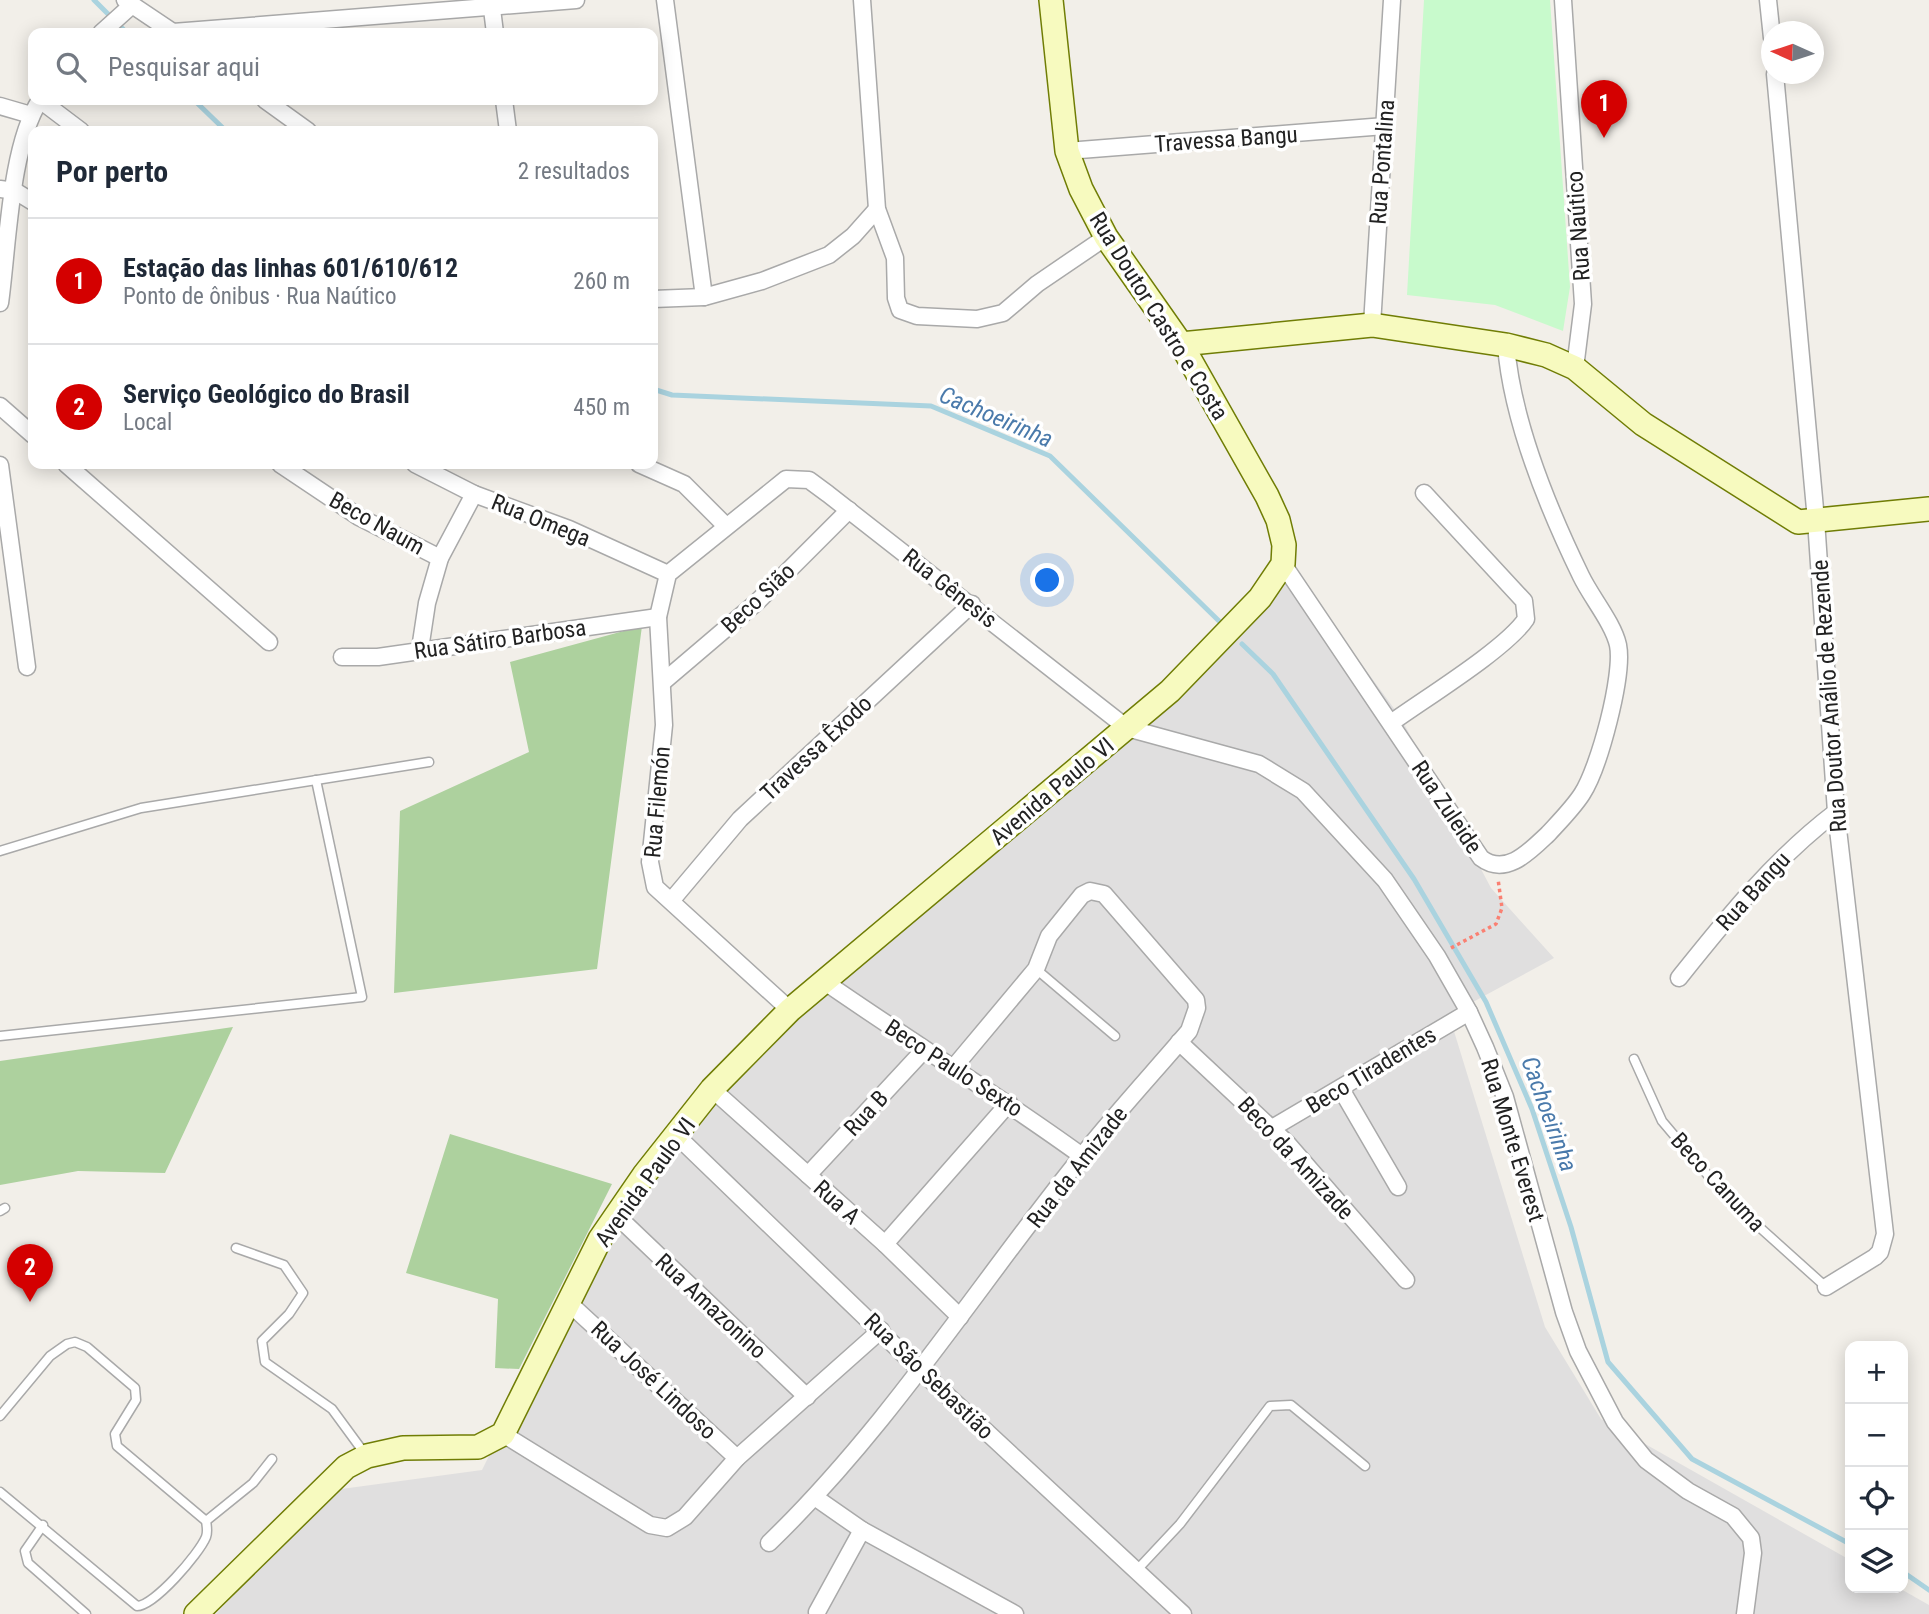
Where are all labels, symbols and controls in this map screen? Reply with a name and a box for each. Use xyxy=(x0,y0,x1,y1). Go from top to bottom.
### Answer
north arrow xyxy=(1761,21,1824,84)
search box xyxy=(28,28,658,105)
icon: search xyxy=(52,48,90,86)
text: Pesquisar aqui xyxy=(108,52,260,82)
pin: 1 xyxy=(1581,80,1627,138)
street label: Rua Pontalina xyxy=(1365,99,1400,226)
street label: Travessa Bangu xyxy=(1154,121,1299,158)
text: Por perto xyxy=(56,154,168,189)
text: 2 resultados xyxy=(518,158,630,185)
street label: Rua Naútico xyxy=(1561,170,1596,282)
street label: Rua Doutor Castro e Costa xyxy=(1084,207,1234,425)
text: Estação das linhas 601/610/612 xyxy=(123,253,458,283)
text: 1 xyxy=(73,268,85,295)
text: 260 m xyxy=(573,268,630,295)
text: Ponto de ônibus · Rua Naútico xyxy=(123,283,397,310)
text: Serviço Geológico do Brasil xyxy=(123,379,410,409)
water label: Cachoeirinha xyxy=(935,381,1057,453)
text: 2 xyxy=(73,394,85,421)
text: 450 m xyxy=(573,394,630,421)
text: Local xyxy=(123,409,172,436)
street label: Beco Naum xyxy=(325,486,429,561)
street label: Rua Omega xyxy=(488,488,594,552)
street label: Rua Gênesis xyxy=(897,543,1002,634)
street label: Beco Sião xyxy=(716,558,801,639)
street label: Rua Doutor Análio de Rezende xyxy=(1807,559,1852,833)
your location xyxy=(1030,563,1064,597)
street label: Rua Sátiro Barbosa xyxy=(412,614,588,665)
street label: Travessa Êxodo xyxy=(754,689,878,807)
street label: Avenida Paulo VI xyxy=(985,732,1120,851)
street label: Rua Filemón xyxy=(639,745,676,859)
street label: Rua Zuleide xyxy=(1406,756,1487,859)
street label: Rua Bangu xyxy=(1711,846,1796,936)
street label: Beco Paulo Sexto xyxy=(880,1014,1028,1123)
street label: Beco Tiradentes xyxy=(1301,1021,1441,1120)
water label: Cachoeirinha xyxy=(1515,1053,1583,1175)
street label: Rua Monte Everest xyxy=(1475,1055,1550,1225)
street label: Rua B xyxy=(839,1085,894,1142)
street label: Beco da Amizade xyxy=(1232,1091,1359,1225)
street label: Rua da Amizade xyxy=(1022,1101,1133,1233)
street label: Avenida Paulo VI xyxy=(590,1113,701,1252)
street label: Beco Canuma xyxy=(1665,1127,1770,1237)
street label: Rua A xyxy=(808,1175,865,1230)
pin: 2 xyxy=(7,1244,53,1302)
street label: Rua Amazonino xyxy=(650,1248,772,1365)
street label: Rua São Sebastião xyxy=(858,1308,999,1445)
street label: Rua José Lindoso xyxy=(586,1316,722,1445)
map controls xyxy=(1845,1341,1908,1593)
button: + xyxy=(1845,1341,1908,1404)
button: − xyxy=(1845,1404,1908,1467)
button: locate xyxy=(1845,1467,1908,1530)
button: layers xyxy=(1845,1530,1908,1593)

